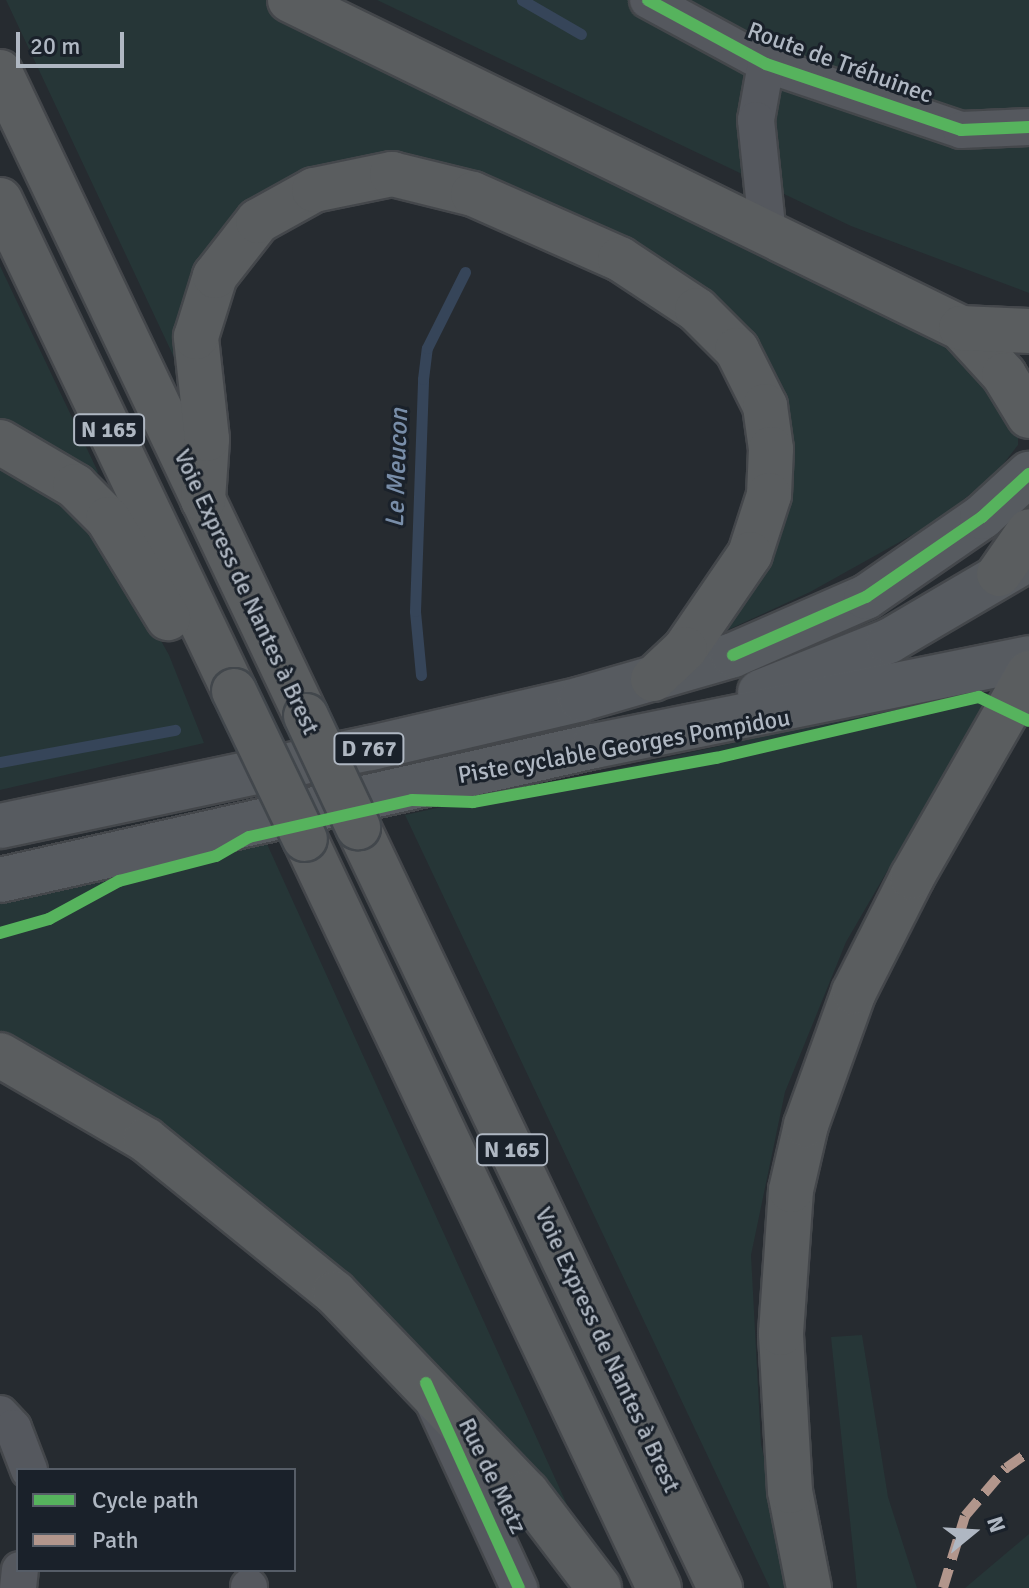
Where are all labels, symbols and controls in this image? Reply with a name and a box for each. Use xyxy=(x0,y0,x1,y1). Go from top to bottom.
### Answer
scale bar xyxy=(20,16,128,66)
street label: Route de Tréhuinec xyxy=(743,16,937,110)
text: 20 m xyxy=(30,31,80,61)
water label: Le Meucon xyxy=(380,408,416,528)
road number: N 165 xyxy=(73,412,145,448)
street label: Voie Express de Nantes à Brest xyxy=(167,445,325,739)
street label: Piste cyclable Georges Pompidou xyxy=(456,704,792,790)
road number: D 767 xyxy=(333,731,405,767)
road number: N 165 xyxy=(476,1132,548,1168)
street label: Voie Express de Nantes à Brest xyxy=(528,1203,686,1497)
street label: Rue de Metz xyxy=(452,1413,532,1539)
legend xyxy=(16,1468,296,1572)
text: Cycle path xyxy=(92,1485,199,1515)
north arrow xyxy=(933,1492,1013,1572)
text: N xyxy=(981,1513,1012,1536)
text: Path xyxy=(92,1525,138,1555)

